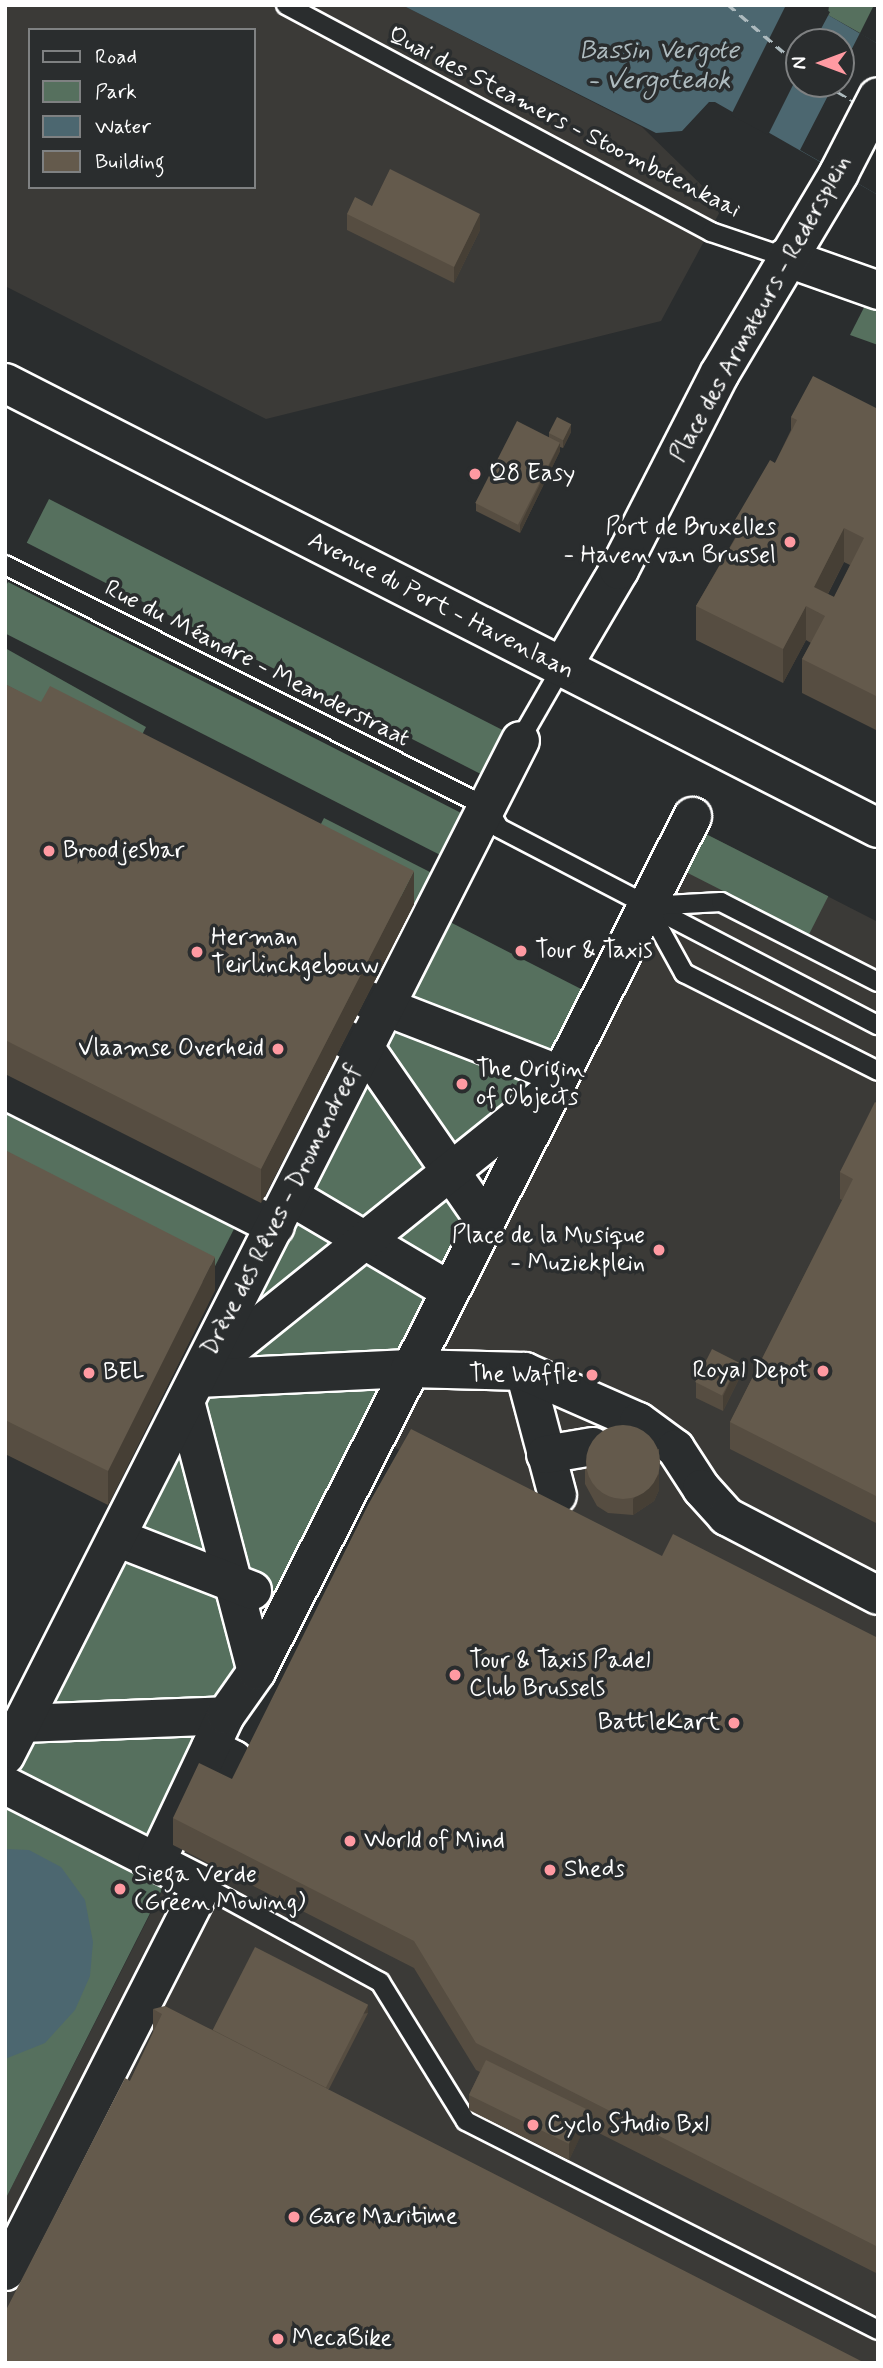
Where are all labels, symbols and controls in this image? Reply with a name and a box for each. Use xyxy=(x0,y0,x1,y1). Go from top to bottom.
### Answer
street label: Quai des Steamers - Stoombotenkaai xyxy=(384,22,744,224)
legend xyxy=(28,28,256,189)
north arrow xyxy=(785,28,855,98)
water label: Bassin Vergote - Vergotedok xyxy=(576,36,742,98)
text: Road xyxy=(95,43,137,71)
text: N xyxy=(788,57,813,69)
text: Park xyxy=(95,78,137,106)
text: Water xyxy=(95,113,151,141)
text: Building xyxy=(95,148,165,176)
street label: Place des Armateurs - Redersplein xyxy=(663,149,859,469)
place label: Q8 Easy xyxy=(489,460,575,488)
marker: Q8 Easy xyxy=(467,466,483,482)
place label: Port de Bruxelles - Haven van Brussel xyxy=(566,514,776,570)
street label: Avenue du Port - Havenlaan xyxy=(304,527,578,685)
marker: Port de Bruxelles - Haven van Brussel xyxy=(782,534,798,550)
street label: Rue du Méandre - Meanderstraat xyxy=(101,575,413,753)
place label: Broodjesbar xyxy=(63,837,184,865)
marker: Broodjesbar xyxy=(41,843,57,859)
place label: Herman Teirlinckgebouw xyxy=(211,924,379,980)
place label: Tour & Taxis xyxy=(535,937,653,965)
marker: Tour & Taxis xyxy=(513,943,529,959)
marker: Herman Teirlinckgebouw xyxy=(189,944,205,960)
place label: Vlaamse Overheid xyxy=(78,1035,264,1063)
marker: Vlaamse Overheid xyxy=(270,1041,286,1057)
place label: The Origin of Objects xyxy=(476,1056,586,1112)
street label: Drève des Rêves - Dromendreef xyxy=(196,1059,368,1361)
marker: The Origin of Objects xyxy=(454,1076,470,1092)
place label: Place de la Musique - Muziekplein xyxy=(444,1222,645,1278)
marker: Place de la Musique - Muziekplein xyxy=(651,1242,667,1258)
place label: Royal Depot xyxy=(692,1357,809,1385)
place label: BEL xyxy=(103,1359,145,1387)
place label: The Waffle xyxy=(464,1361,578,1389)
marker: Royal Depot xyxy=(815,1363,831,1379)
marker: BEL xyxy=(81,1365,97,1381)
marker: The Waffle xyxy=(584,1367,600,1383)
place label: Tour & Taxis Padel Club Brussels xyxy=(469,1647,647,1703)
marker: Tour & Taxis Padel Club Brussels xyxy=(447,1667,463,1683)
place label: BattleKart xyxy=(598,1709,720,1737)
marker: BattleKart xyxy=(726,1715,742,1731)
place label: World of Mind xyxy=(364,1827,508,1855)
marker: World of Mind xyxy=(342,1833,358,1849)
place label: Sheds xyxy=(564,1856,625,1884)
place label: Siega Verde (Green Mowing) xyxy=(134,1861,307,1917)
marker: Sheds xyxy=(542,1862,558,1878)
marker: Siega Verde (Green Mowing) xyxy=(112,1881,128,1897)
place label: Cyclo Studio Bxl xyxy=(547,2111,710,2139)
marker: Cyclo Studio Bxl xyxy=(525,2117,541,2133)
place label: Gare Maritime xyxy=(308,2203,458,2231)
marker: Gare Maritime xyxy=(286,2209,302,2225)
place label: MecaBike xyxy=(292,2325,392,2353)
marker: MecaBike xyxy=(270,2331,286,2347)

